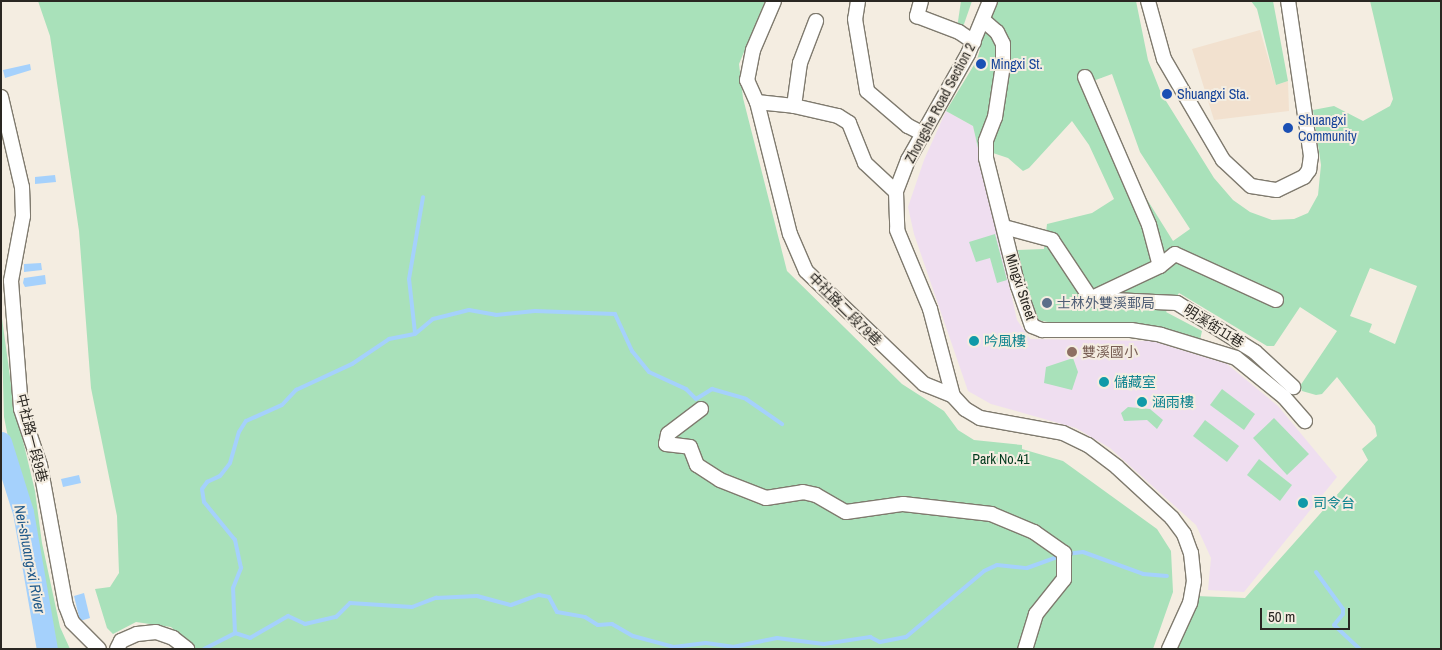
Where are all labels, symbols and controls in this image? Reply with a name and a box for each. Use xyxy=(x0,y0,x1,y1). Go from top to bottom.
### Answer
street label: Zhongshe Road Section 2 xyxy=(901,40,979,166)
place label: Mingxi St. xyxy=(991,56,1043,72)
marker: Mingxi St. xyxy=(975,58,987,70)
place label: Shuangxi Sta. xyxy=(1177,86,1249,102)
marker: Shuangxi Sta. xyxy=(1161,88,1173,100)
place label: Shuangxi Community xyxy=(1298,112,1357,144)
marker: Shuangxi Community xyxy=(1282,122,1294,134)
street label: Mingxi Street xyxy=(1002,252,1040,322)
street label: 中社路二段79巷 xyxy=(805,269,885,349)
place label: 士林外雙溪郵局 xyxy=(1057,295,1155,311)
marker: 士林外雙溪郵局 xyxy=(1041,297,1053,309)
street label: 明溪街11巷 xyxy=(1181,301,1247,351)
place label: 吟風樓 xyxy=(984,333,1026,349)
marker: 吟風樓 xyxy=(968,335,980,347)
place label: 雙溪國小 xyxy=(1082,344,1138,360)
marker: 雙溪國小 xyxy=(1066,346,1078,358)
place label: 儲藏室 xyxy=(1114,374,1156,390)
marker: 儲藏室 xyxy=(1098,376,1110,388)
street label: 中社路一段9巷 xyxy=(13,392,51,484)
place label: 涵雨樓 xyxy=(1152,394,1194,410)
marker: 涵雨樓 xyxy=(1136,396,1148,408)
park label: Park No.41 xyxy=(972,451,1030,467)
place label: 司令台 xyxy=(1313,495,1355,511)
marker: 司令台 xyxy=(1297,497,1309,509)
water label: Nei-shuang-xi River xyxy=(11,503,49,615)
scale bar xyxy=(1262,598,1352,630)
text: 50 m xyxy=(1268,606,1295,627)

